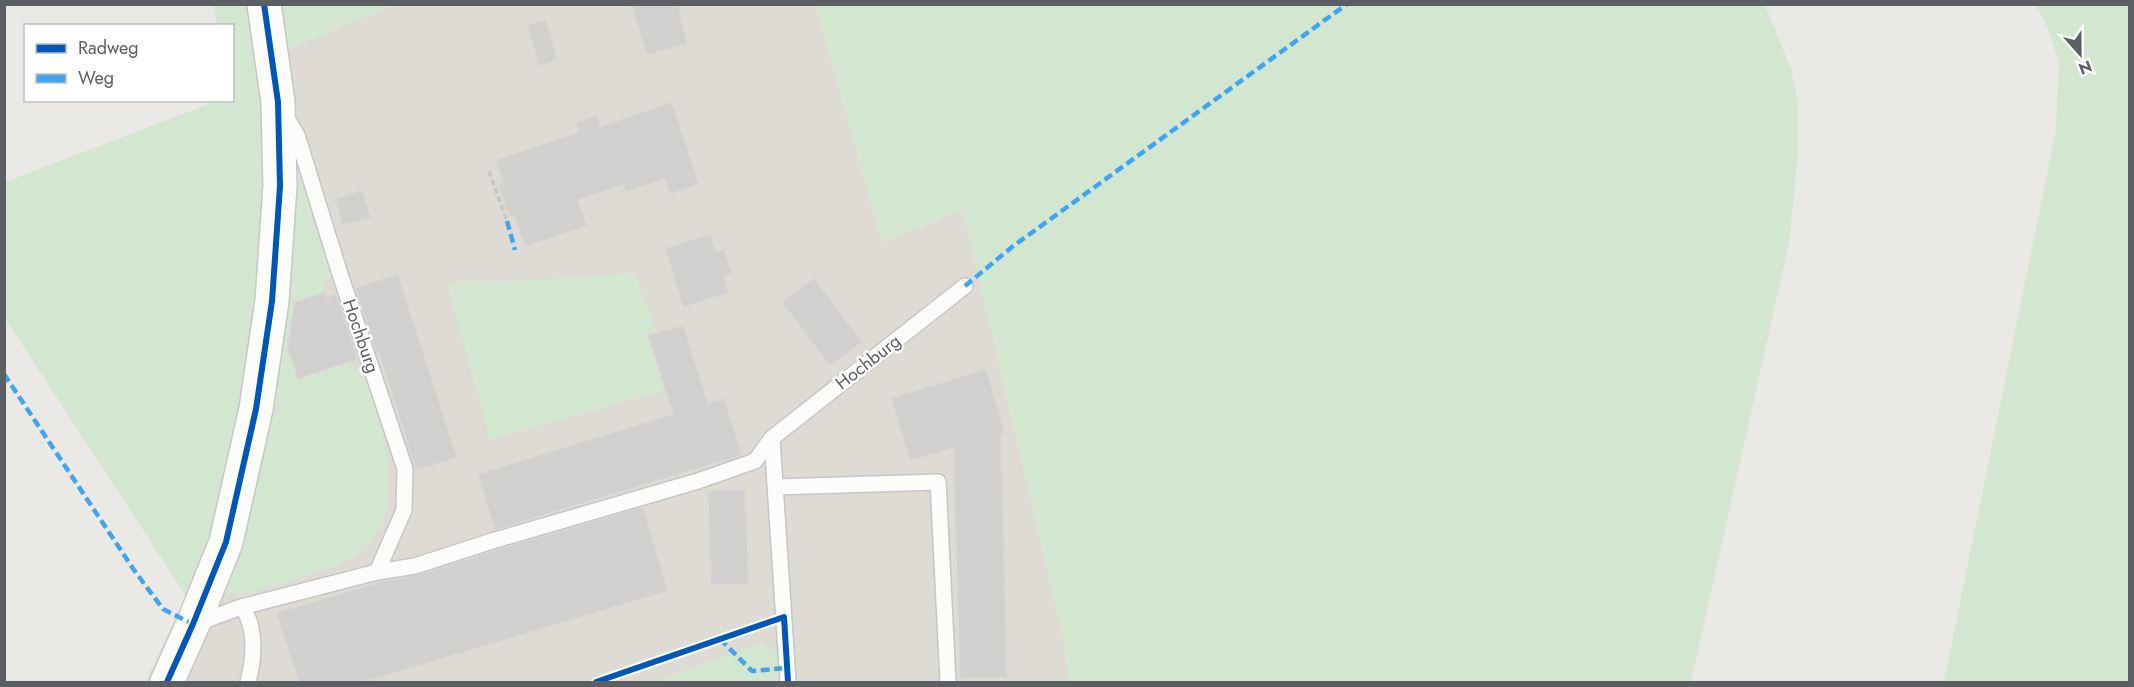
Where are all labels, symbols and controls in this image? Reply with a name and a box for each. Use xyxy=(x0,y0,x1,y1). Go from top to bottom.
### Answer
legend xyxy=(24,24,234,102)
north arrow xyxy=(2050,24,2110,84)
text: Radweg xyxy=(78,35,139,61)
text: N xyxy=(2075,55,2095,81)
text: Weg xyxy=(78,65,114,91)
street label: Hochburg xyxy=(336,296,386,376)
street label: Hochburg xyxy=(830,328,906,396)

